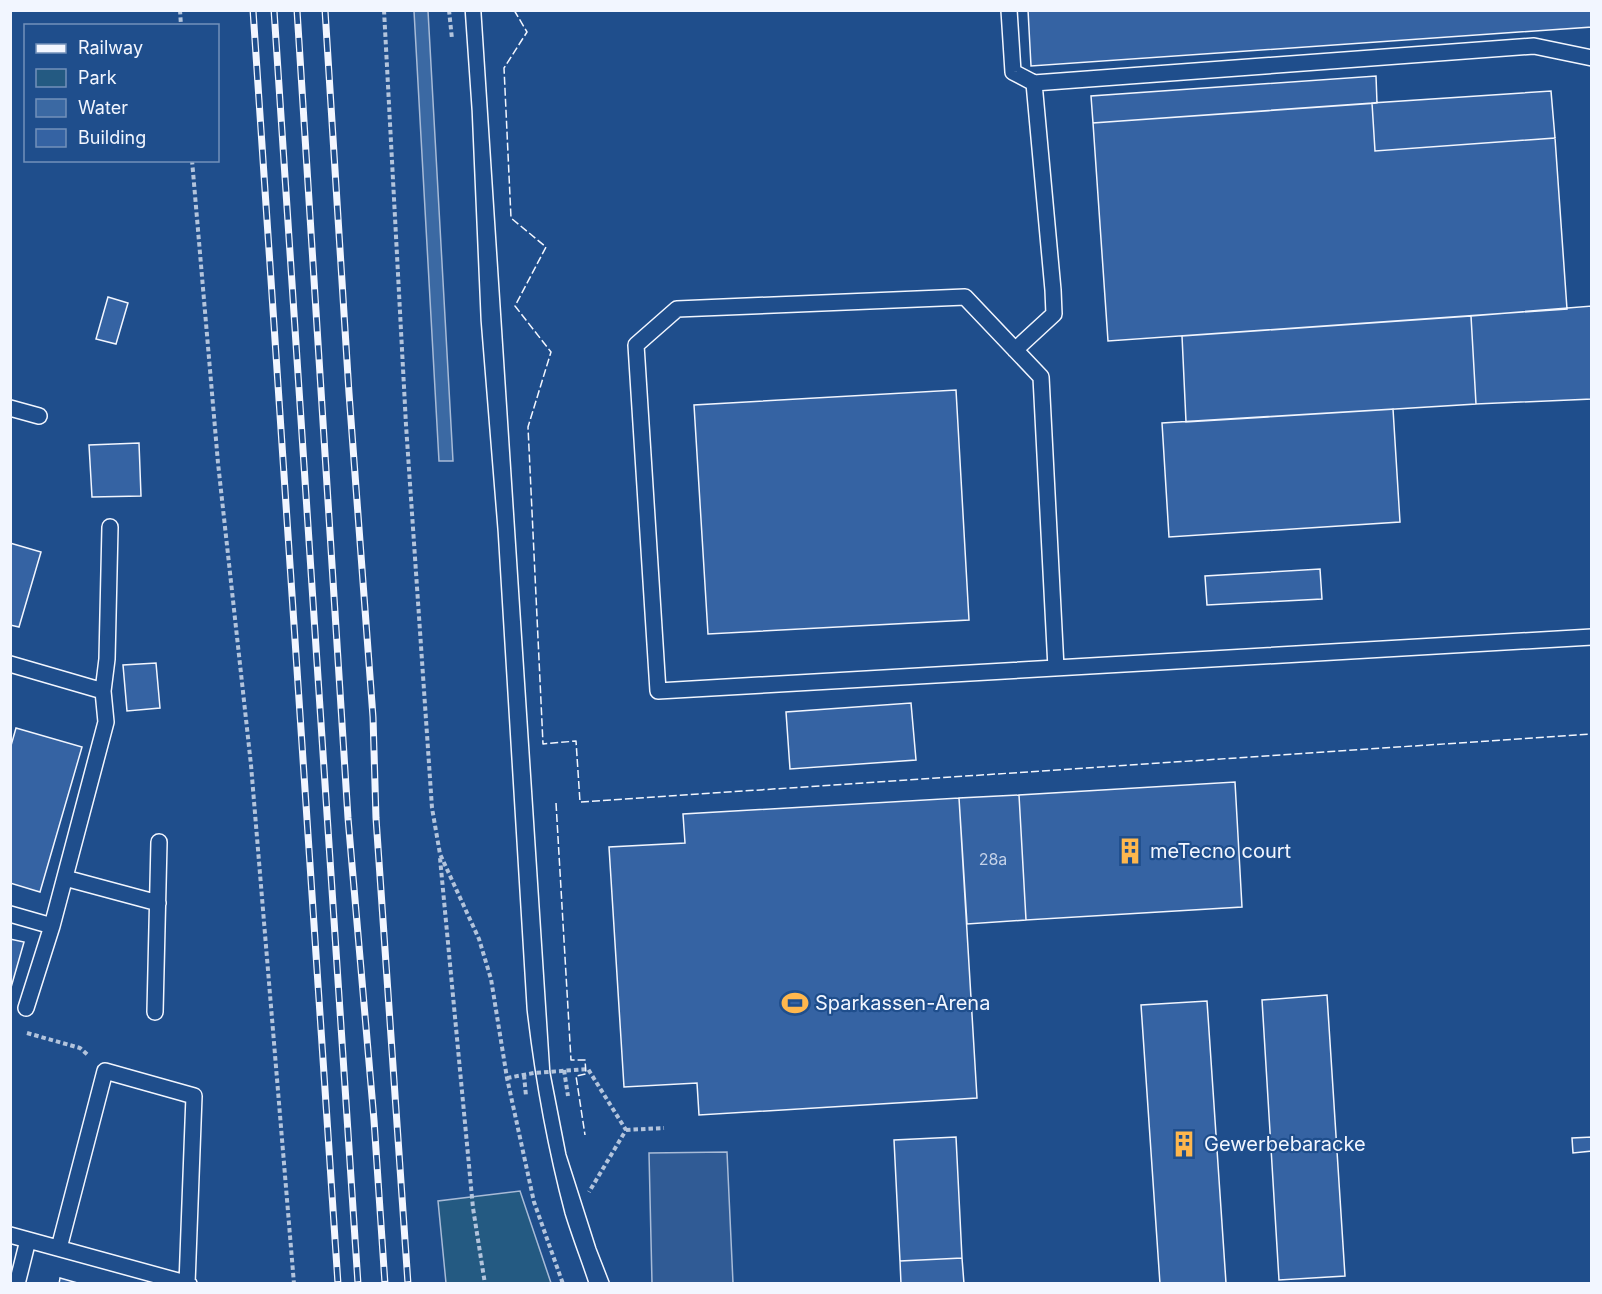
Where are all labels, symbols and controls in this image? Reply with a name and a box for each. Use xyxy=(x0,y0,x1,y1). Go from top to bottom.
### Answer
legend xyxy=(24,24,219,162)
text: Railway xyxy=(78,37,143,58)
text: Park xyxy=(78,67,117,88)
text: Water xyxy=(78,97,128,118)
text: Building xyxy=(78,127,146,148)
building icon: meTecno court xyxy=(1115,836,1145,866)
place label: meTecno court xyxy=(1150,839,1292,863)
house number: 28a xyxy=(979,849,1007,869)
sports icon: Sparkassen-Arena xyxy=(780,988,810,1018)
place label: Sparkassen-Arena xyxy=(815,991,990,1015)
building icon: Gewerbebaracke xyxy=(1169,1129,1199,1159)
place label: Gewerbebaracke xyxy=(1204,1132,1366,1156)

